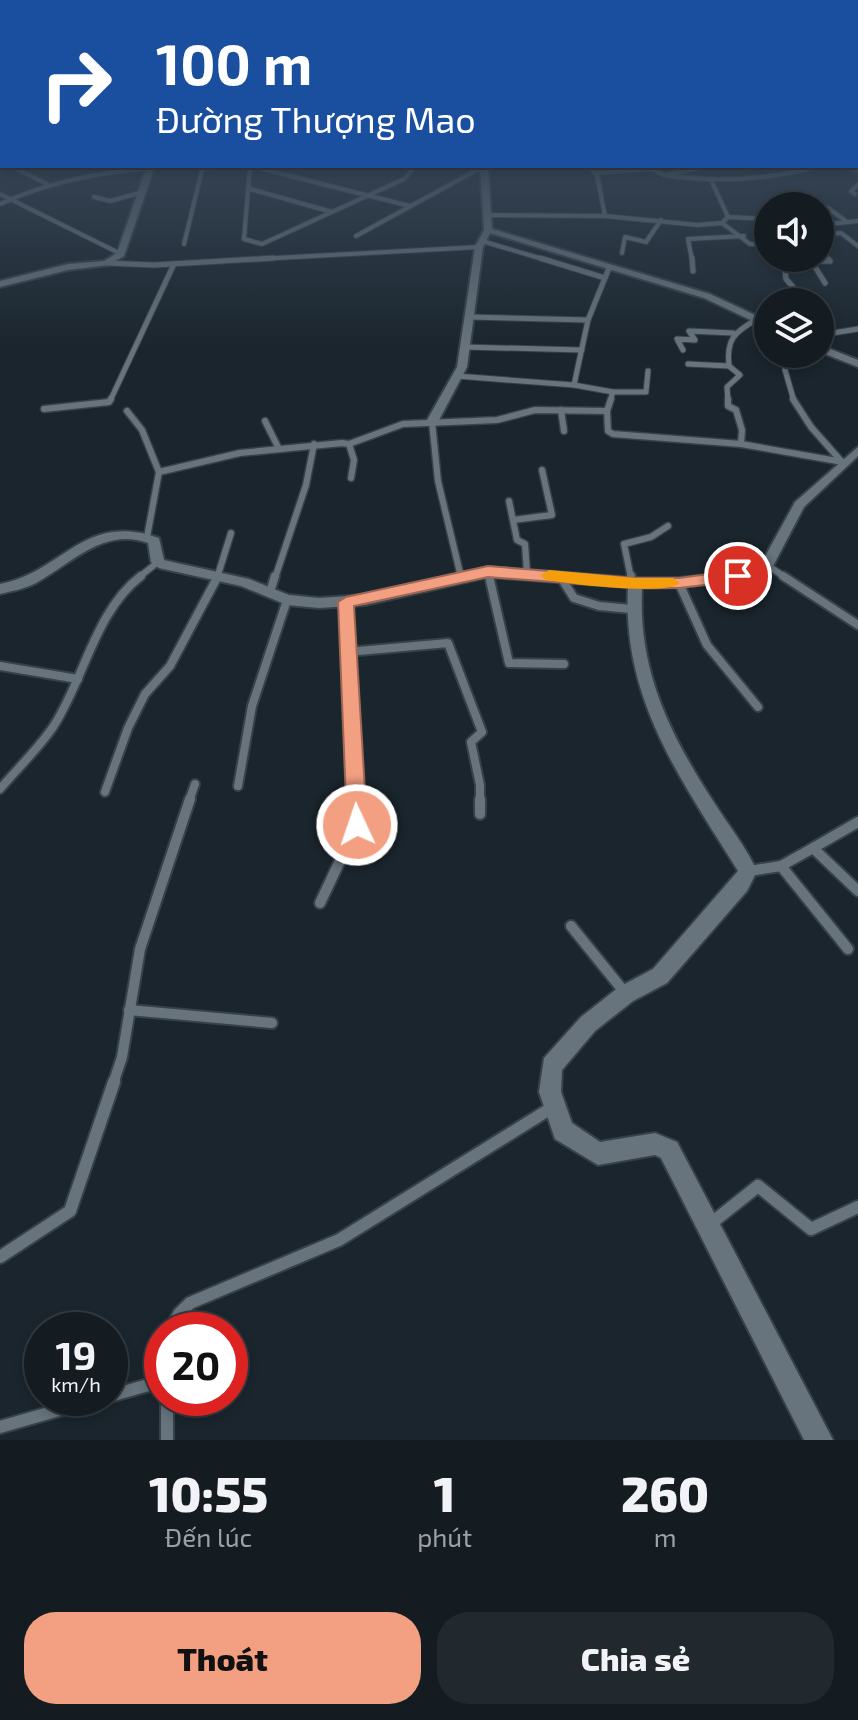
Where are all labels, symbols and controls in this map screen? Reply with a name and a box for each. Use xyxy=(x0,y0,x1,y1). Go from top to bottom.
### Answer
text: 100 m xyxy=(156,29,312,96)
icon: right xyxy=(24,32,128,136)
text: Đường Thượng Mao xyxy=(156,97,476,140)
map controls xyxy=(754,192,834,368)
button: sound xyxy=(754,192,834,272)
button: layers xyxy=(754,288,834,368)
pin xyxy=(704,542,772,610)
icon: arrive xyxy=(716,554,760,598)
position arrow xyxy=(315,783,399,867)
speed limit sign: 20 xyxy=(144,1312,248,1416)
text: 19 xyxy=(56,1330,96,1378)
text: km/h xyxy=(51,1372,101,1396)
text: 10:55 xyxy=(149,1464,268,1522)
text: 1 xyxy=(434,1464,455,1522)
text: 260 xyxy=(621,1464,709,1522)
text: Đến lúc xyxy=(165,1521,252,1552)
text: phút xyxy=(417,1521,472,1552)
text: m xyxy=(654,1521,676,1552)
button: Thoát xyxy=(24,1612,421,1704)
button: Chia sẻ xyxy=(437,1612,834,1704)

